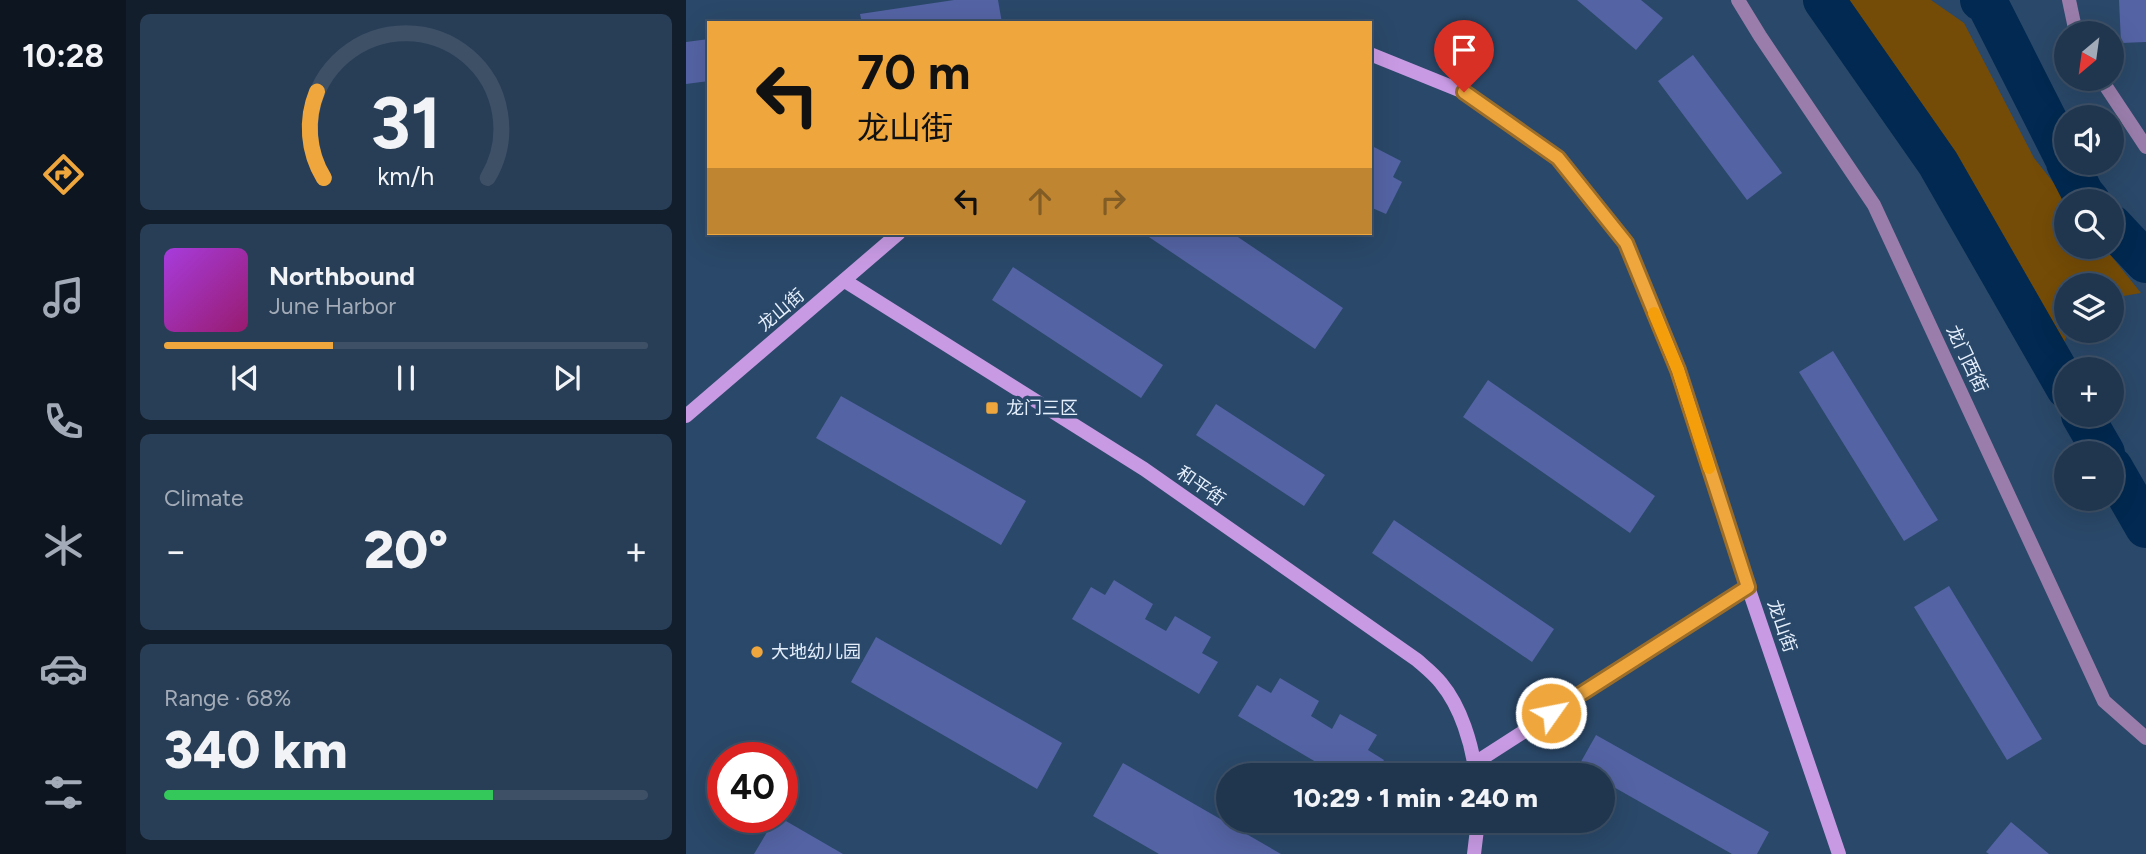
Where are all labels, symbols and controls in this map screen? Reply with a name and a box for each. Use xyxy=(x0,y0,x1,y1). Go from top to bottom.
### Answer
pin xyxy=(1434,20,1494,92)
north arrow xyxy=(2054,21,2124,91)
map controls xyxy=(2054,21,2124,511)
icon: arrive xyxy=(1445,31,1483,69)
text: 10:28 xyxy=(22,37,104,75)
text: 70 m xyxy=(857,42,970,101)
icon: left xyxy=(742,49,833,140)
text: 31 xyxy=(370,79,442,166)
button: sound xyxy=(2054,105,2124,175)
text: 龙山街 xyxy=(857,109,953,147)
icon: directions xyxy=(39,150,88,199)
text: km/h xyxy=(377,161,435,191)
icon: left xyxy=(948,182,986,220)
icon: ahead xyxy=(1021,182,1059,220)
icon: right xyxy=(1094,182,1132,220)
button: search xyxy=(2054,189,2124,259)
text: Northbound xyxy=(269,260,415,292)
icon: music xyxy=(39,273,88,322)
button: layers xyxy=(2054,273,2124,343)
street label: 龙山街 xyxy=(753,284,809,336)
text: June Harbor xyxy=(269,292,396,320)
street label: 龙门西街 xyxy=(1942,322,1992,396)
button: + xyxy=(2054,357,2124,427)
icon: previous xyxy=(226,359,264,397)
icon: pause xyxy=(387,359,425,397)
icon: next xyxy=(548,359,586,397)
icon: phone xyxy=(39,397,88,446)
place label: 龙门三区 xyxy=(1006,397,1078,419)
marker: 龙门三区 xyxy=(984,400,1000,416)
button: − xyxy=(2054,441,2124,511)
street label: 和平街 xyxy=(1173,462,1229,510)
text: Climate xyxy=(164,484,243,512)
text: 20° xyxy=(364,519,448,581)
icon: climate xyxy=(39,521,88,570)
text: − xyxy=(164,528,188,574)
text: + xyxy=(624,528,648,574)
street label: 龙山街 xyxy=(1763,597,1801,655)
place label: 大地幼儿园 xyxy=(771,641,861,663)
icon: car xyxy=(39,644,88,693)
marker: 大地幼儿园 xyxy=(749,644,765,660)
position arrow xyxy=(1514,676,1588,750)
text: Range · 68% xyxy=(164,684,291,712)
text: 340 km xyxy=(164,719,348,781)
speed limit sign: 40 xyxy=(707,742,798,833)
icon: filters xyxy=(39,768,88,817)
text: 10:29 · 1 min · 240 m xyxy=(1293,782,1538,814)

